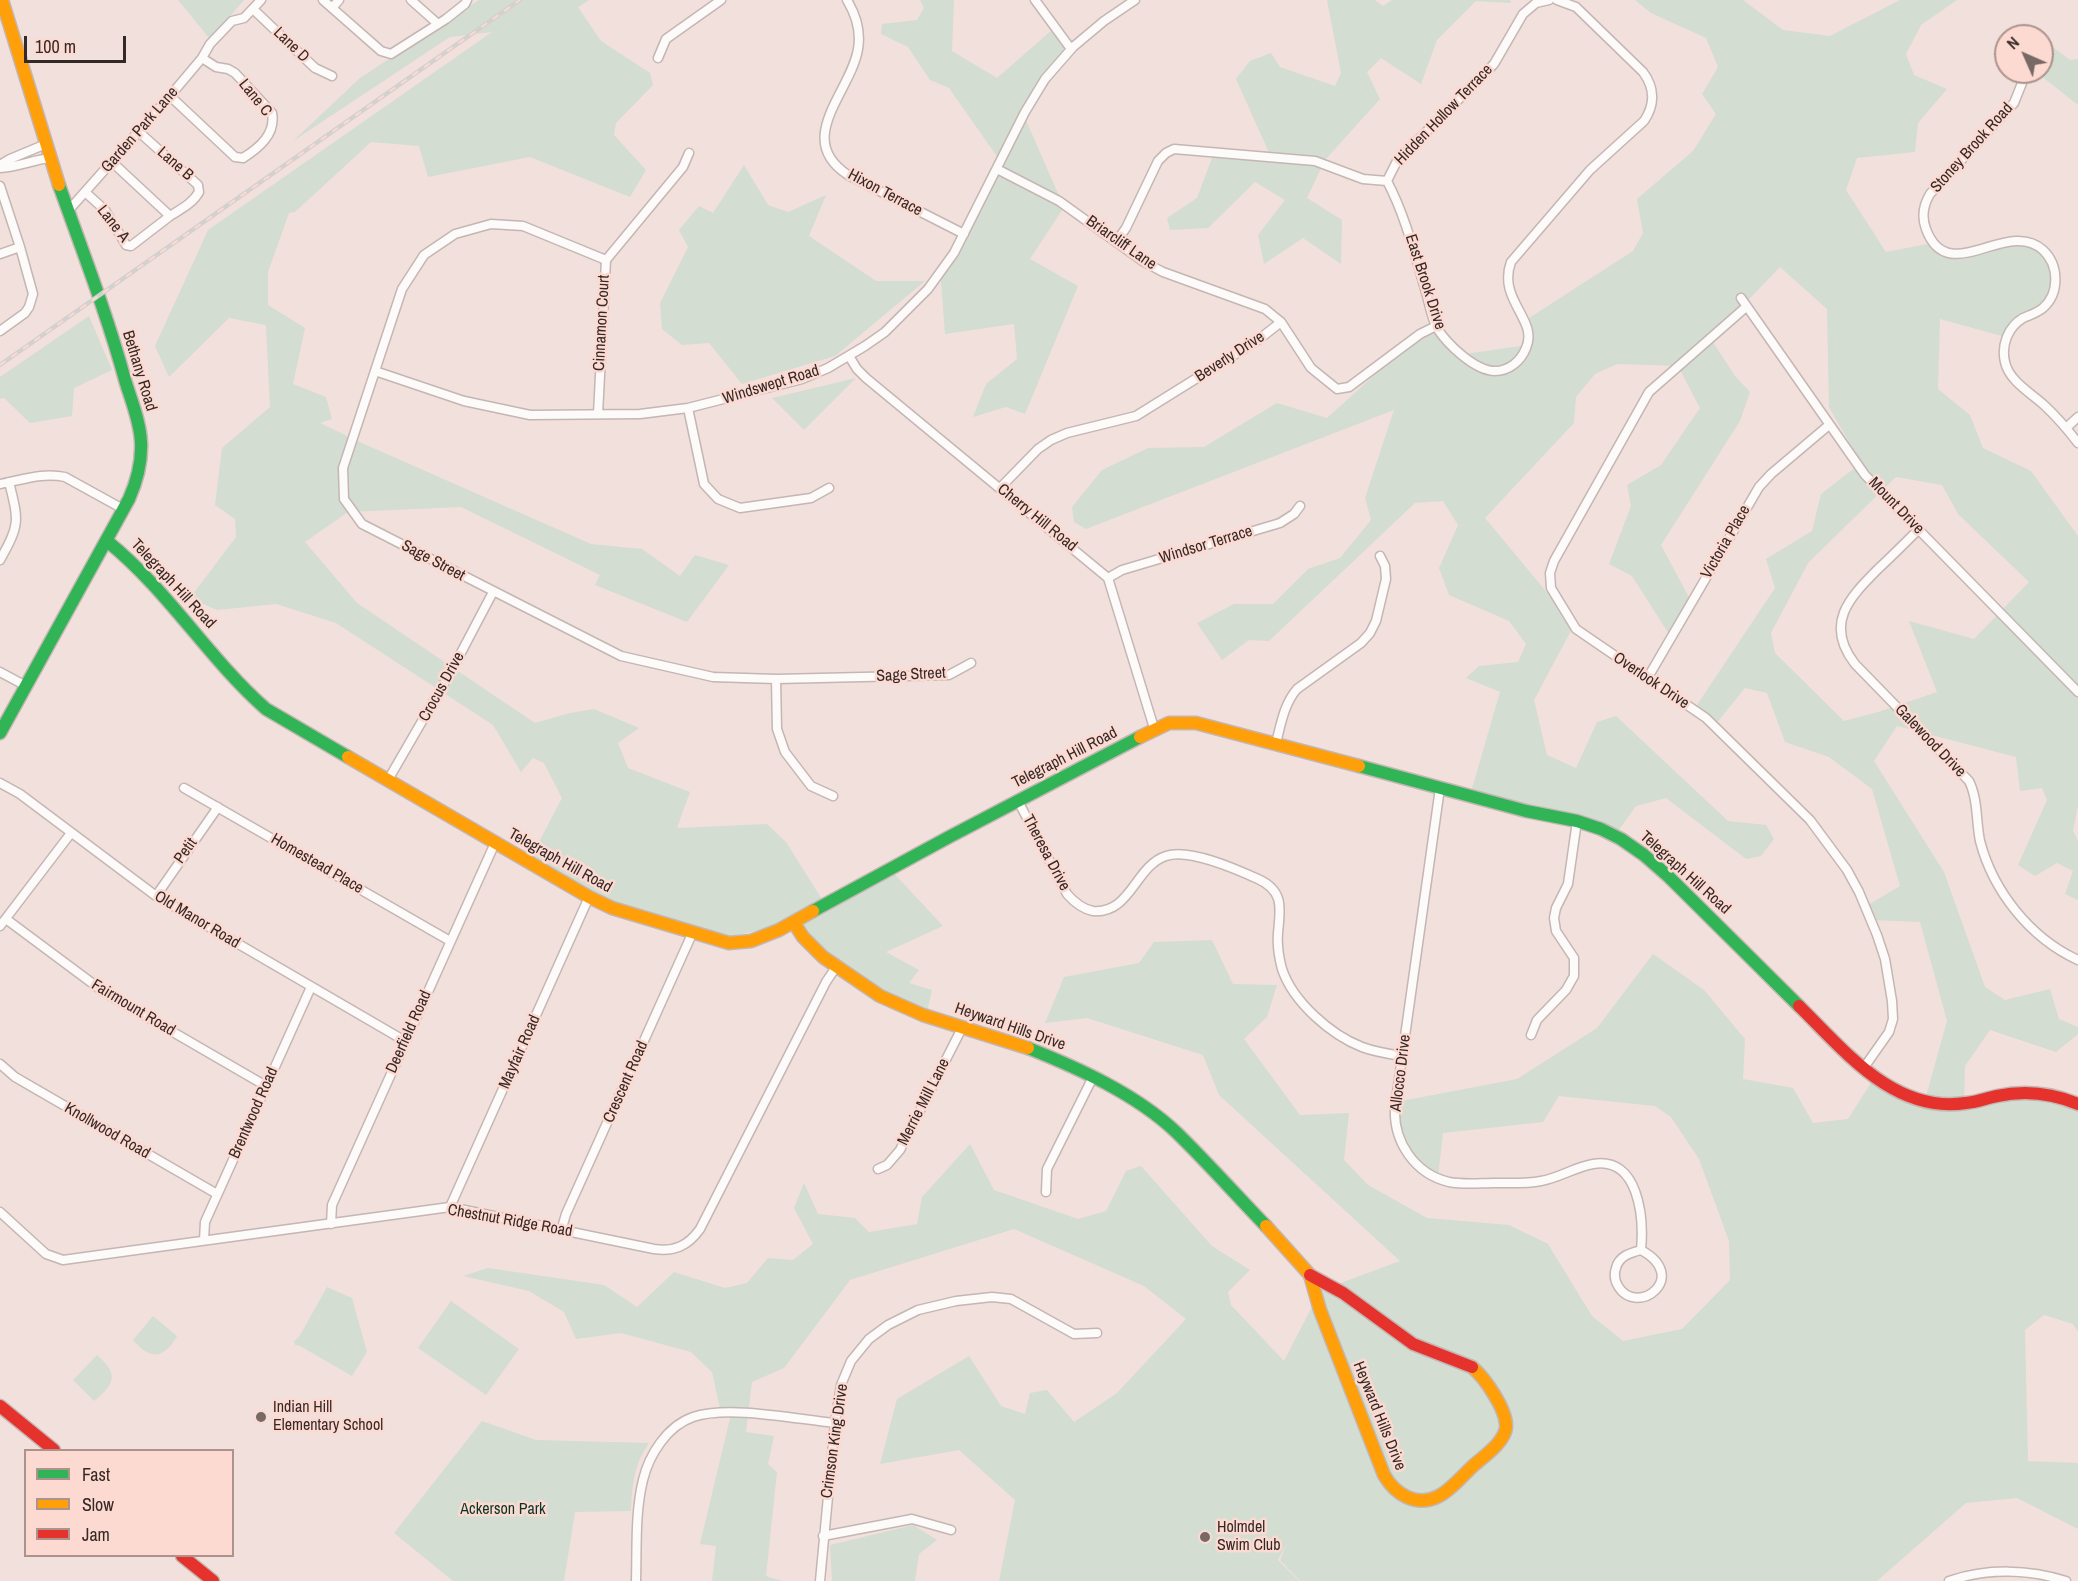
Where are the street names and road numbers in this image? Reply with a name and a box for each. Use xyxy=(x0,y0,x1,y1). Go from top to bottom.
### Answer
street label: Lane D xyxy=(269,23,313,67)
street label: Hidden Hollow Terrace xyxy=(1391,61,1497,169)
street label: Lane C xyxy=(234,76,276,120)
street label: Garden Park Lane xyxy=(98,83,182,177)
street label: Stoney Brook Road xyxy=(1927,99,2017,197)
street label: Lane B xyxy=(153,143,197,185)
street label: Hixon Terrace xyxy=(844,165,926,221)
street label: Lane A xyxy=(93,202,133,246)
street label: Briarcliff Lane xyxy=(1082,212,1160,274)
street label: East Brook Drive xyxy=(1401,232,1449,332)
street label: Cinnamon Court xyxy=(590,274,614,372)
street label: Bethany Road xyxy=(118,328,160,414)
street label: Beverly Drive xyxy=(1192,328,1268,386)
street label: Windswept Road xyxy=(720,361,822,409)
street label: Mount Drive xyxy=(1864,474,1928,538)
street label: Cherry Hill Road xyxy=(993,480,1081,556)
street label: Victoria Place xyxy=(1697,502,1755,582)
street label: Windsor Terrace xyxy=(1157,522,1255,568)
street label: Telegraph Hill Road xyxy=(127,535,219,633)
street label: Sage Street xyxy=(398,536,468,586)
street label: Crocus Drive xyxy=(415,649,469,725)
street label: Overlook Drive xyxy=(1609,649,1693,713)
street label: Sage Street xyxy=(876,664,946,686)
street label: Galewood Drive xyxy=(1890,700,1970,782)
street label: Telegraph Hill Road xyxy=(1009,723,1121,793)
street label: Theresa Drive xyxy=(1018,812,1074,894)
street label: Telegraph Hill Road xyxy=(505,825,615,897)
street label: Telegraph Hill Road xyxy=(1636,827,1734,919)
street label: Homestead Place xyxy=(267,830,367,898)
street label: Petit xyxy=(170,834,202,868)
street label: Old Manor Road xyxy=(151,887,243,953)
street label: Fairmount Road xyxy=(88,976,178,1040)
street label: Deerfield Road xyxy=(382,988,436,1076)
street label: Heyward Hills Drive xyxy=(952,999,1068,1055)
street label: Mayfair Road xyxy=(495,1012,545,1092)
street label: Allocco Drive xyxy=(1387,1033,1415,1113)
street label: Crescent Road xyxy=(599,1038,653,1126)
street label: Merrie Mill Lane xyxy=(894,1055,954,1149)
street label: Brentwood Road xyxy=(225,1064,283,1162)
street label: Knollwood Road xyxy=(61,1099,153,1163)
street label: Chestnut Ridge Road xyxy=(446,1201,574,1241)
street label: Heyward Hills Drive xyxy=(1348,1359,1410,1473)
street label: Crimson King Drive xyxy=(817,1383,853,1499)

